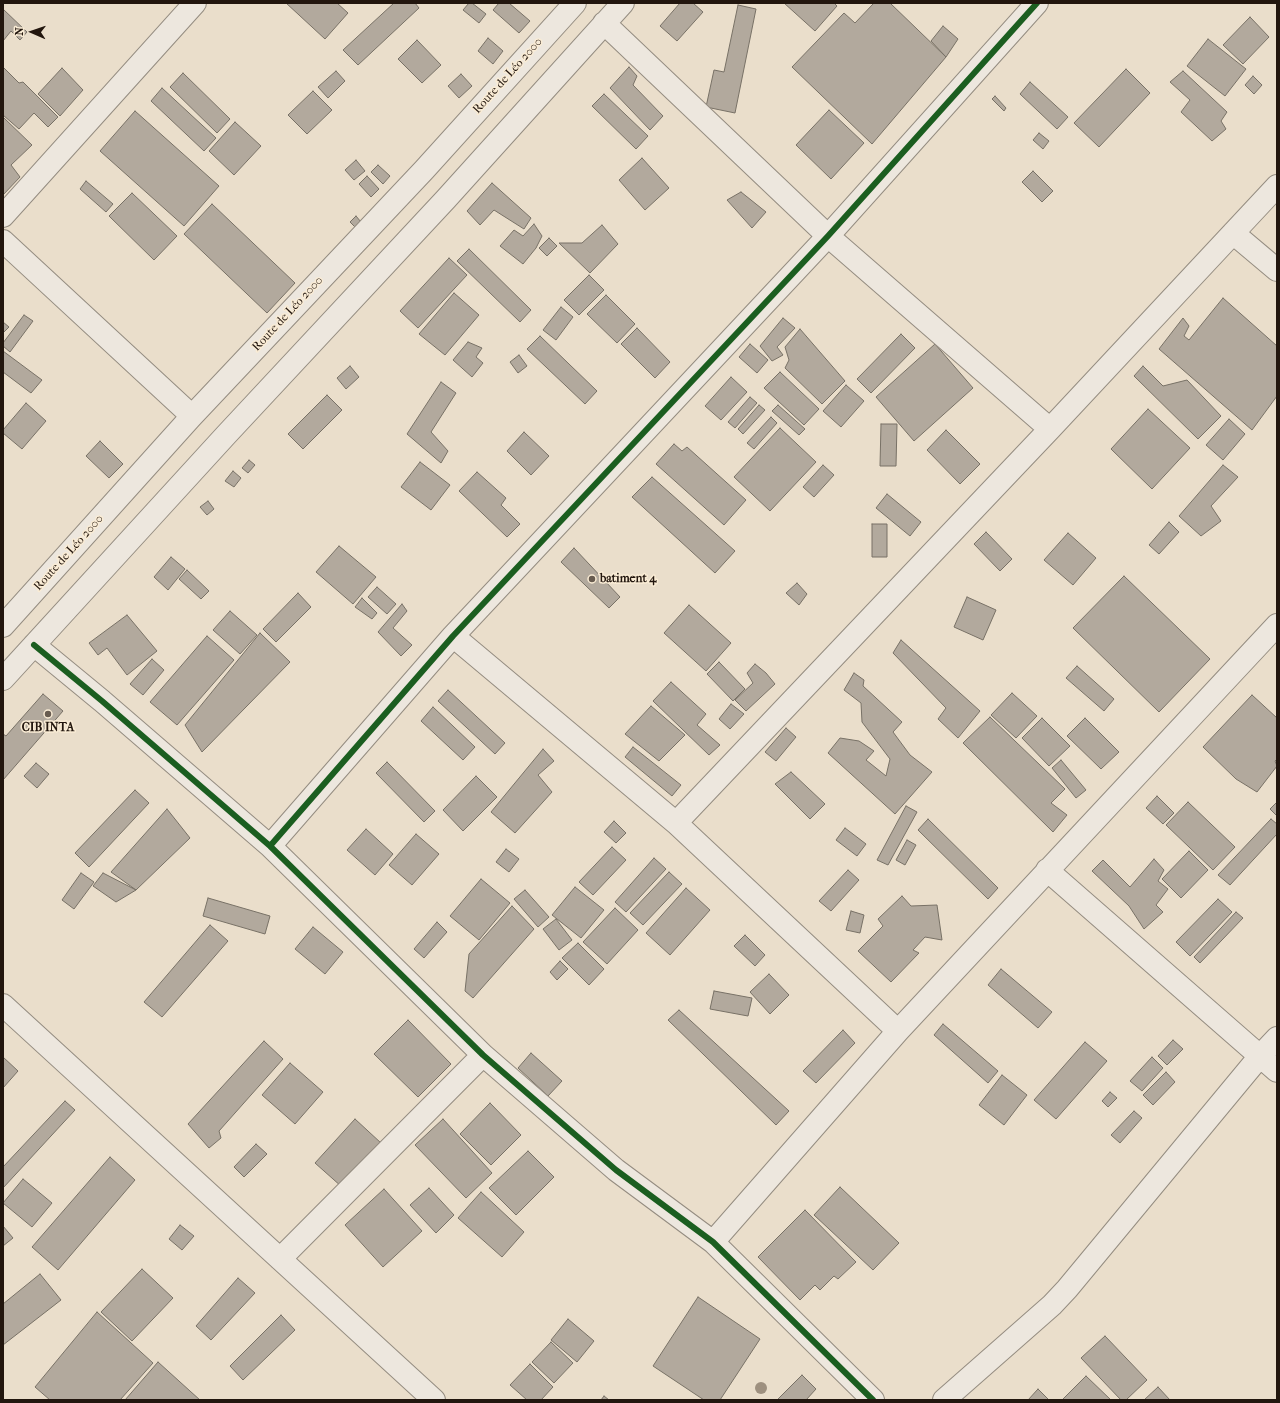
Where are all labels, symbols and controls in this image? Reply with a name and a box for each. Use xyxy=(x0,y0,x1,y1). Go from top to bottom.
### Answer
north arrow xyxy=(12,12,52,52)
text: N xyxy=(13,27,26,36)
street label: Route de Léo 2000 xyxy=(470,35,546,117)
street label: Route de Léo 2000 xyxy=(250,274,326,354)
street label: Route de Léo 2000 xyxy=(31,512,107,594)
place label: batiment 4 xyxy=(600,572,656,586)
marker: batiment 4 xyxy=(587,574,597,584)
marker: CIB INTA xyxy=(43,709,53,719)
place label: CIB INTA xyxy=(22,721,74,735)

